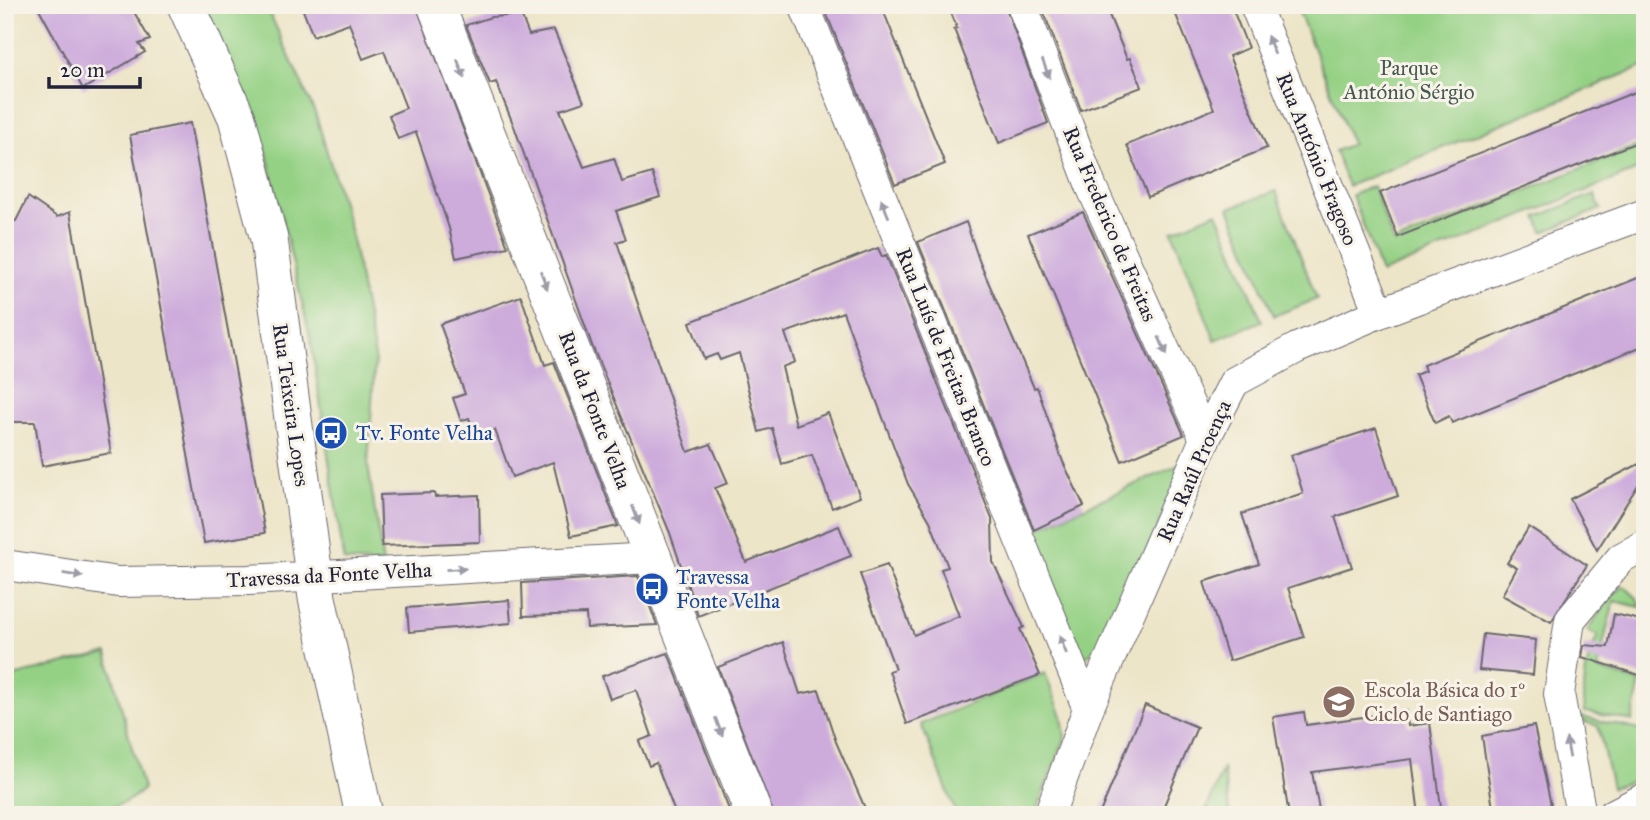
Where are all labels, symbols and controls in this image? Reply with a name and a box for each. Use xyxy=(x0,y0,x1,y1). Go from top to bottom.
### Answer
one-way arrow xyxy=(1265,34,1276,55)
scale bar xyxy=(49,46,140,90)
park label: Parque António Sérgio xyxy=(1343,55,1475,105)
text: 20 m xyxy=(60,57,105,83)
one-way arrow xyxy=(455,58,466,79)
one-way arrow xyxy=(1041,59,1052,80)
street label: Rua António Fragoso xyxy=(1270,69,1364,249)
street label: Rua Frederico de Freitas xyxy=(1057,123,1163,325)
one-way arrow xyxy=(879,197,890,218)
street label: Rua Luís de Freitas Branco xyxy=(890,244,1002,470)
one-way arrow xyxy=(539,270,550,291)
street label: Rua Teixeira Lopes xyxy=(267,322,315,488)
street label: Rua da Fonte Velha xyxy=(553,327,637,493)
one-way arrow xyxy=(1158,336,1169,357)
street label: Rua Raúl Proença xyxy=(1151,396,1237,546)
bus stop icon: Tv. Fonte Velha xyxy=(312,414,350,452)
place label: Tv. Fonte Velha xyxy=(356,420,493,446)
one-way arrow xyxy=(631,505,642,526)
street label: Travessa da Fonte Velha xyxy=(226,557,433,593)
one-way arrow xyxy=(445,563,467,574)
place label: Travessa Fonte Velha xyxy=(676,564,780,614)
one-way arrow xyxy=(62,570,84,581)
bus stop icon: Travessa Fonte Velha xyxy=(633,570,671,608)
one-way arrow xyxy=(1058,635,1069,656)
place label: Escola Básica do 1º Ciclo de Santiago xyxy=(1364,677,1526,727)
school or university icon: Escola Básica do 1º Ciclo de Santiago xyxy=(1320,683,1358,721)
one-way arrow xyxy=(714,716,725,737)
one-way arrow xyxy=(1562,737,1573,759)

